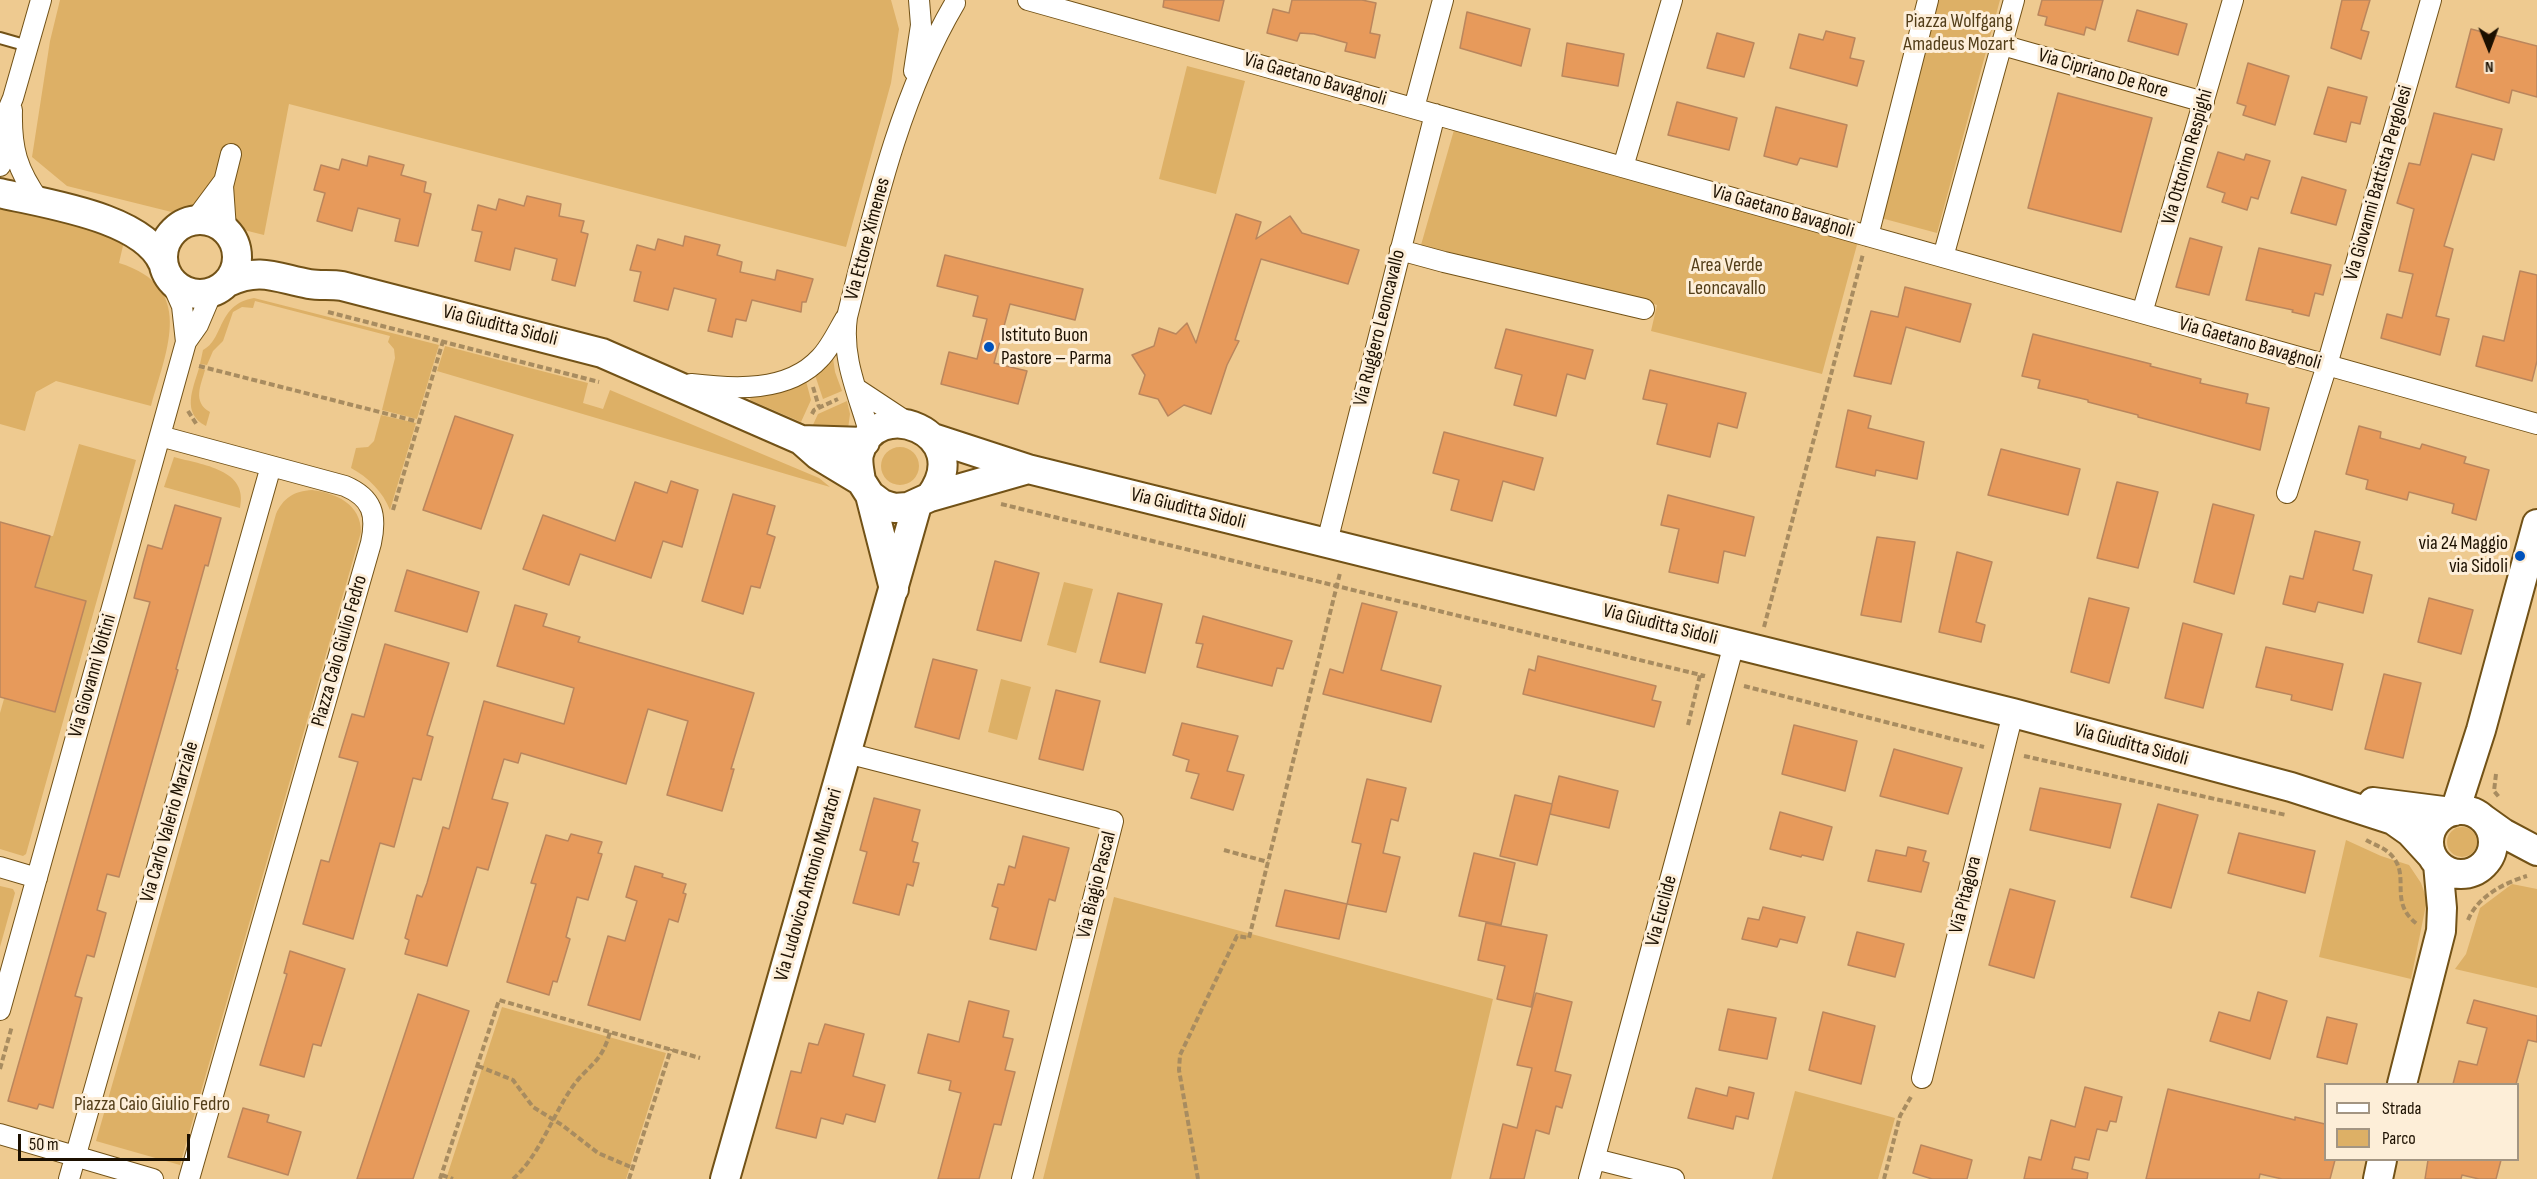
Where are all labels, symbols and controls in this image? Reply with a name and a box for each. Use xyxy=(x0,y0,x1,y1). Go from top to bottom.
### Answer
park label: Piazza Wolfgang Amadeus Mozart xyxy=(1903,10,2015,57)
north arrow xyxy=(2459,18,2519,78)
street label: Via Cipriano De Rore xyxy=(2035,44,2171,104)
street label: Via Gaetano Bavagnoli xyxy=(1241,48,1389,112)
text: N xyxy=(2485,57,2494,76)
street label: Via Giovanni Battista Pergolesi xyxy=(2340,83,2418,283)
street label: Via Ottorino Respighi xyxy=(2157,87,2219,227)
street label: Via Ettore Ximenes xyxy=(840,175,896,303)
street label: Via Gaetano Bavagnoli xyxy=(1709,180,1857,244)
street label: Via Ruggero Leoncavallo xyxy=(1349,247,1411,409)
park label: Area Verde Leoncavallo xyxy=(1688,254,1766,301)
street label: Via Giuditta Sidoli xyxy=(440,300,560,352)
street label: Via Gaetano Bavagnoli xyxy=(2176,312,2324,376)
place label: Istituto Buon Pastore – Parma xyxy=(1001,324,1111,371)
marker: Istituto Buon Pastore – Parma xyxy=(982,340,996,354)
street label: Via Giuditta Sidoli xyxy=(1128,483,1248,535)
place label: via 24 Maggio via Sidoli xyxy=(2418,532,2508,579)
marker: via 24 Maggio via Sidoli xyxy=(2513,549,2527,563)
street label: Piazza Caio Giulio Fedro xyxy=(307,573,373,729)
street label: Via Giuditta Sidoli xyxy=(1600,599,1720,651)
street label: Via Giovanni Voltini xyxy=(64,612,122,740)
street label: Via Giuditta Sidoli xyxy=(2071,718,2191,772)
street label: Via Carlo Valerio Marziale xyxy=(136,739,204,905)
street label: Via Ludovico Antonio Muratori xyxy=(770,786,848,984)
street label: Via Biagio Pascal xyxy=(1072,829,1122,941)
street label: Via Pitagora xyxy=(1945,854,1987,936)
street label: Via Euclide xyxy=(1641,873,1683,949)
legend xyxy=(2324,1083,2519,1161)
park label: Piazza Caio Giulio Fedro xyxy=(74,1093,230,1117)
text: Strada xyxy=(2382,1098,2421,1119)
scale bar xyxy=(21,1122,194,1160)
text: Parco xyxy=(2382,1128,2416,1149)
text: 50 m xyxy=(29,1134,59,1155)

